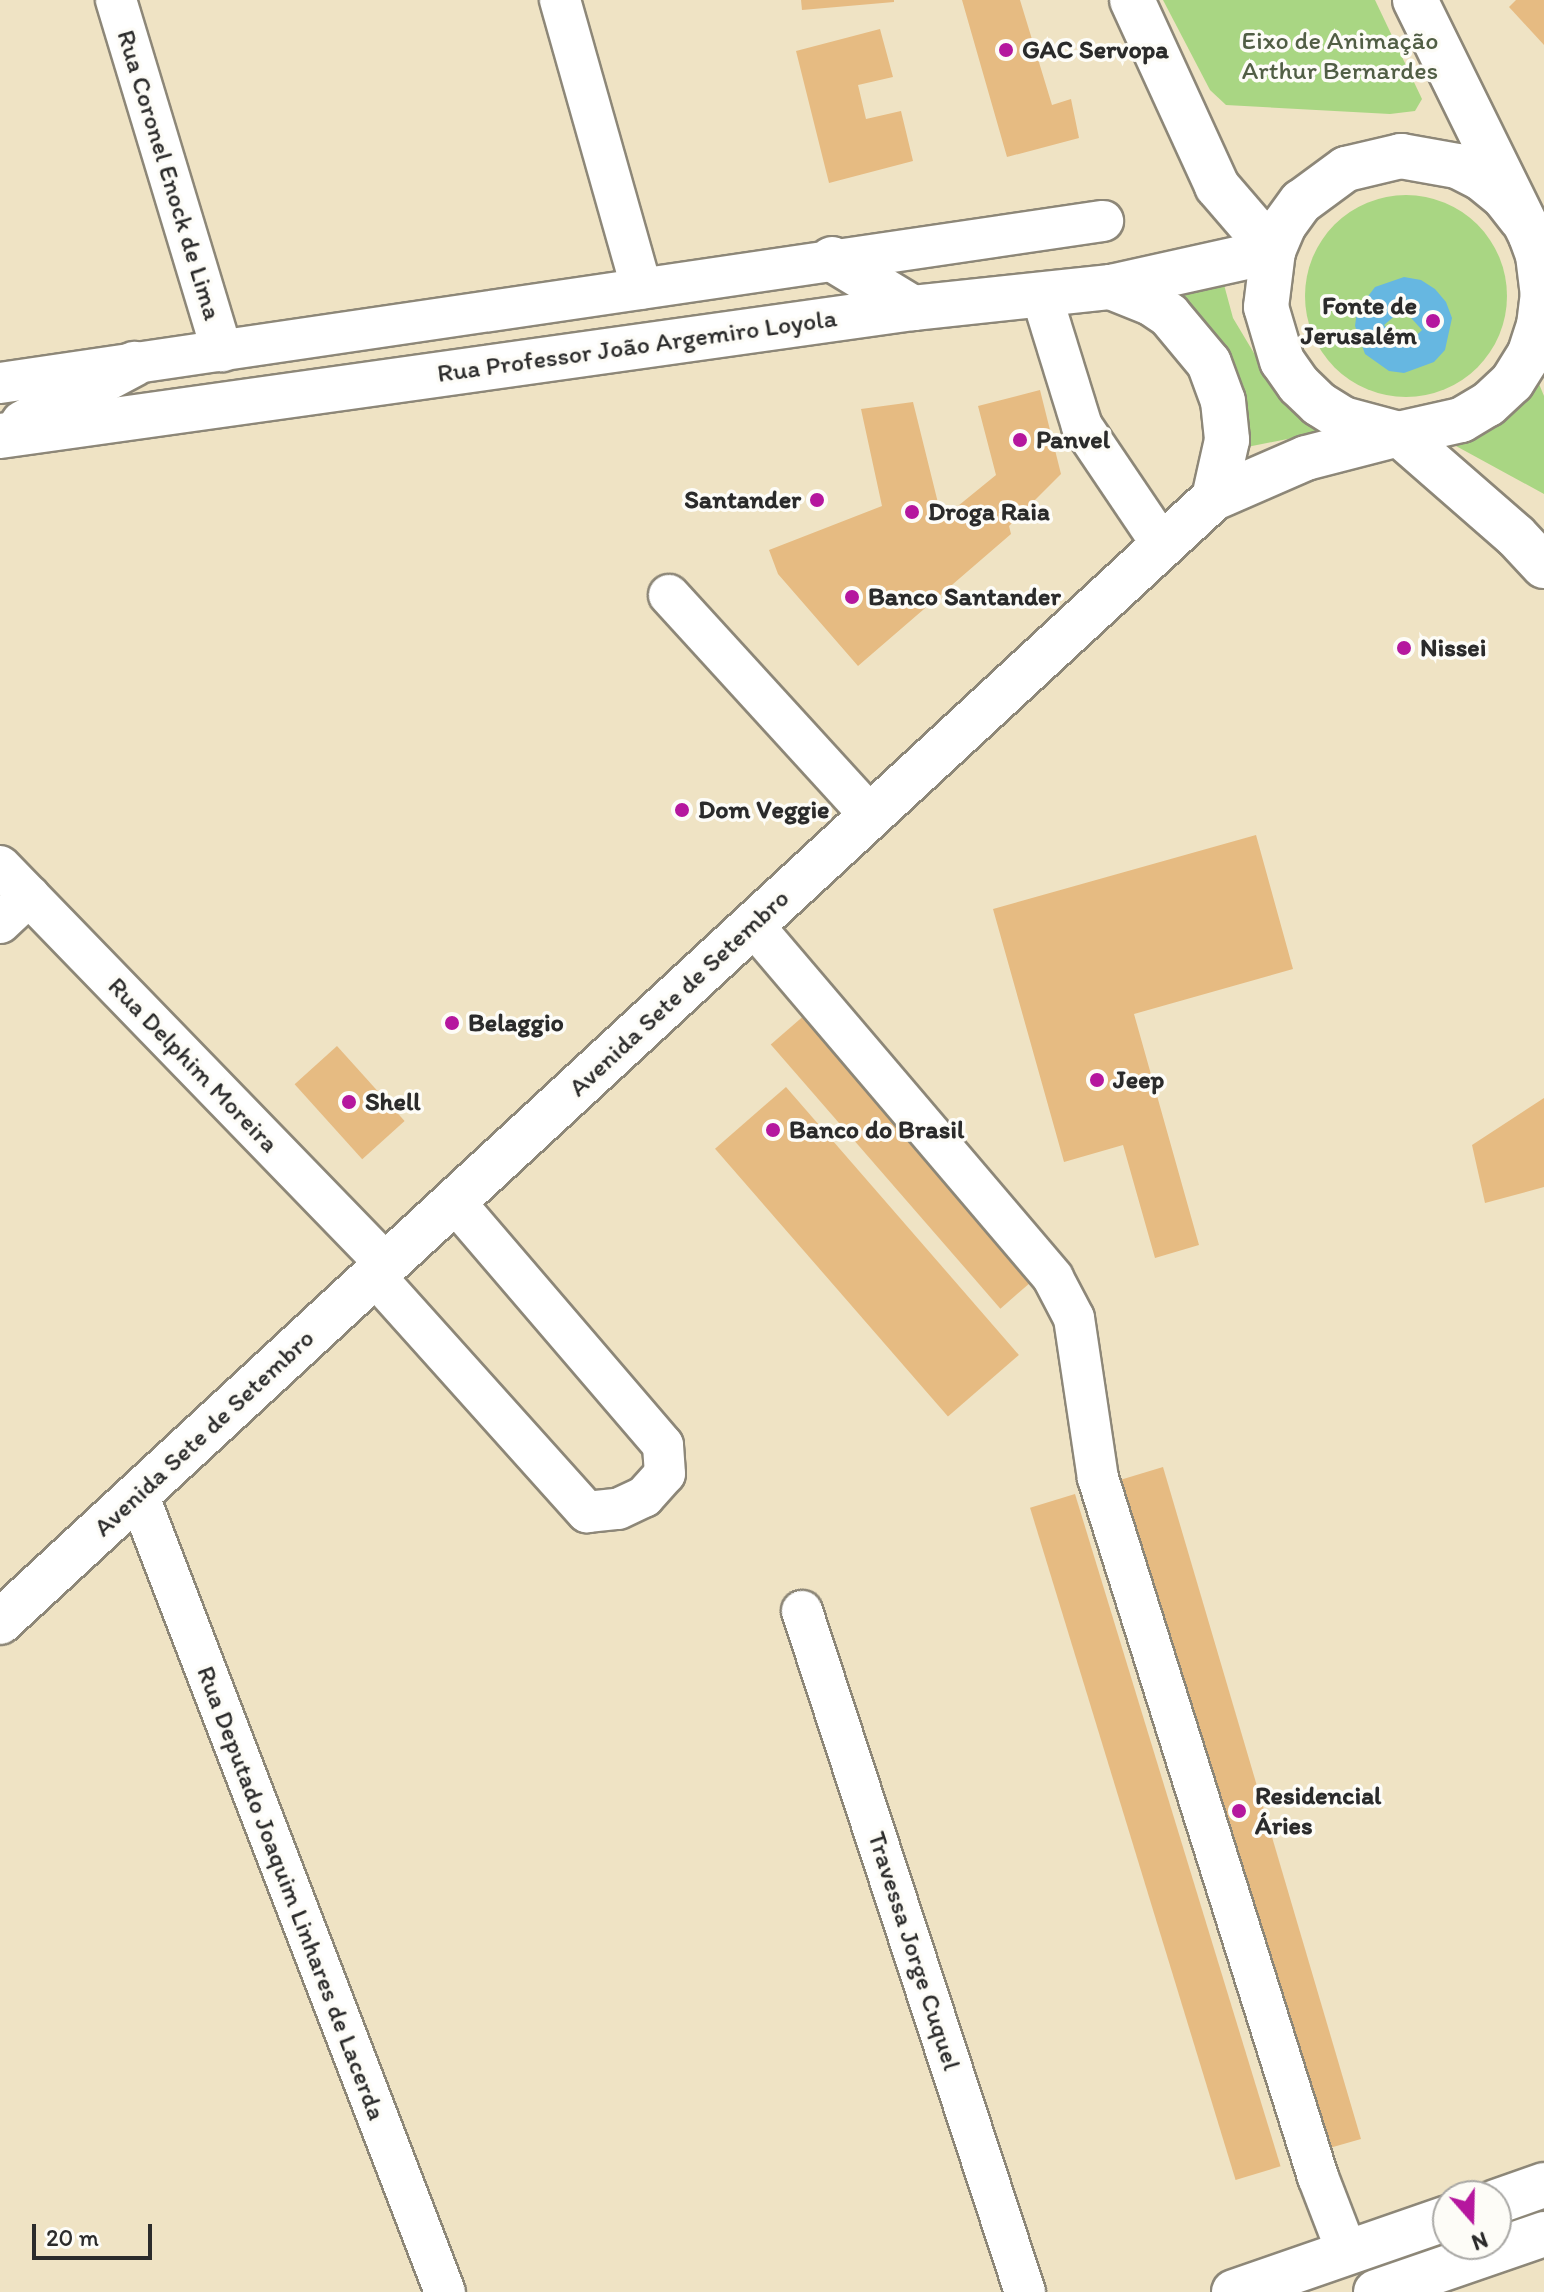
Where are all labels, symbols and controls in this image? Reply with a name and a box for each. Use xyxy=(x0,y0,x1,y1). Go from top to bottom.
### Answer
park label: Eixo de Animação Arthur Bernardes xyxy=(1242,25,1438,86)
street label: Rua Coronel Enock de Lima xyxy=(110,26,228,324)
place label: GAC Servopa xyxy=(1022,34,1169,66)
marker: GAC Servopa xyxy=(997,41,1015,59)
place label: Fonte de Jerusalém xyxy=(1301,290,1417,352)
street label: Rua Professor João Argemiro Loyola xyxy=(435,303,839,389)
marker: Fonte de Jerusalém xyxy=(1424,312,1442,330)
place label: Panvel xyxy=(1036,424,1110,456)
marker: Panvel xyxy=(1011,431,1029,449)
place label: Santander xyxy=(684,484,801,516)
marker: Santander xyxy=(808,491,826,509)
place label: Droga Raia xyxy=(928,496,1050,528)
marker: Droga Raia xyxy=(903,503,921,521)
place label: Banco Santander xyxy=(868,581,1061,613)
marker: Banco Santander xyxy=(843,588,861,606)
place label: Nissei xyxy=(1420,632,1486,664)
marker: Nissei xyxy=(1395,639,1413,657)
place label: Dom Veggie xyxy=(698,794,829,826)
marker: Dom Veggie xyxy=(673,801,691,819)
street label: Avenida Sete de Setembro xyxy=(563,883,795,1103)
street label: Rua Delphim Moreira xyxy=(101,970,285,1160)
place label: Belaggio xyxy=(468,1007,564,1039)
marker: Belaggio xyxy=(443,1014,461,1032)
place label: Jeep xyxy=(1113,1064,1164,1096)
marker: Jeep xyxy=(1088,1071,1106,1089)
place label: Shell xyxy=(365,1086,421,1118)
marker: Shell xyxy=(340,1093,358,1111)
place label: Banco do Brasil xyxy=(789,1114,965,1146)
marker: Banco do Brasil xyxy=(764,1121,782,1139)
street label: Avenida Sete de Setembro xyxy=(88,1323,320,1543)
street label: Rua Deputado Joaquim Linhares de Lacerda xyxy=(190,1661,392,2125)
place label: Residencial Áries xyxy=(1255,1780,1381,1842)
marker: Residencial Áries xyxy=(1230,1802,1248,1820)
street label: Travessa Jorge Cuquel xyxy=(861,1828,967,2074)
north arrow xyxy=(1432,2180,1512,2260)
scale bar xyxy=(36,2208,156,2258)
text: 20 m xyxy=(46,2223,99,2252)
text: N xyxy=(1468,2226,1491,2256)

